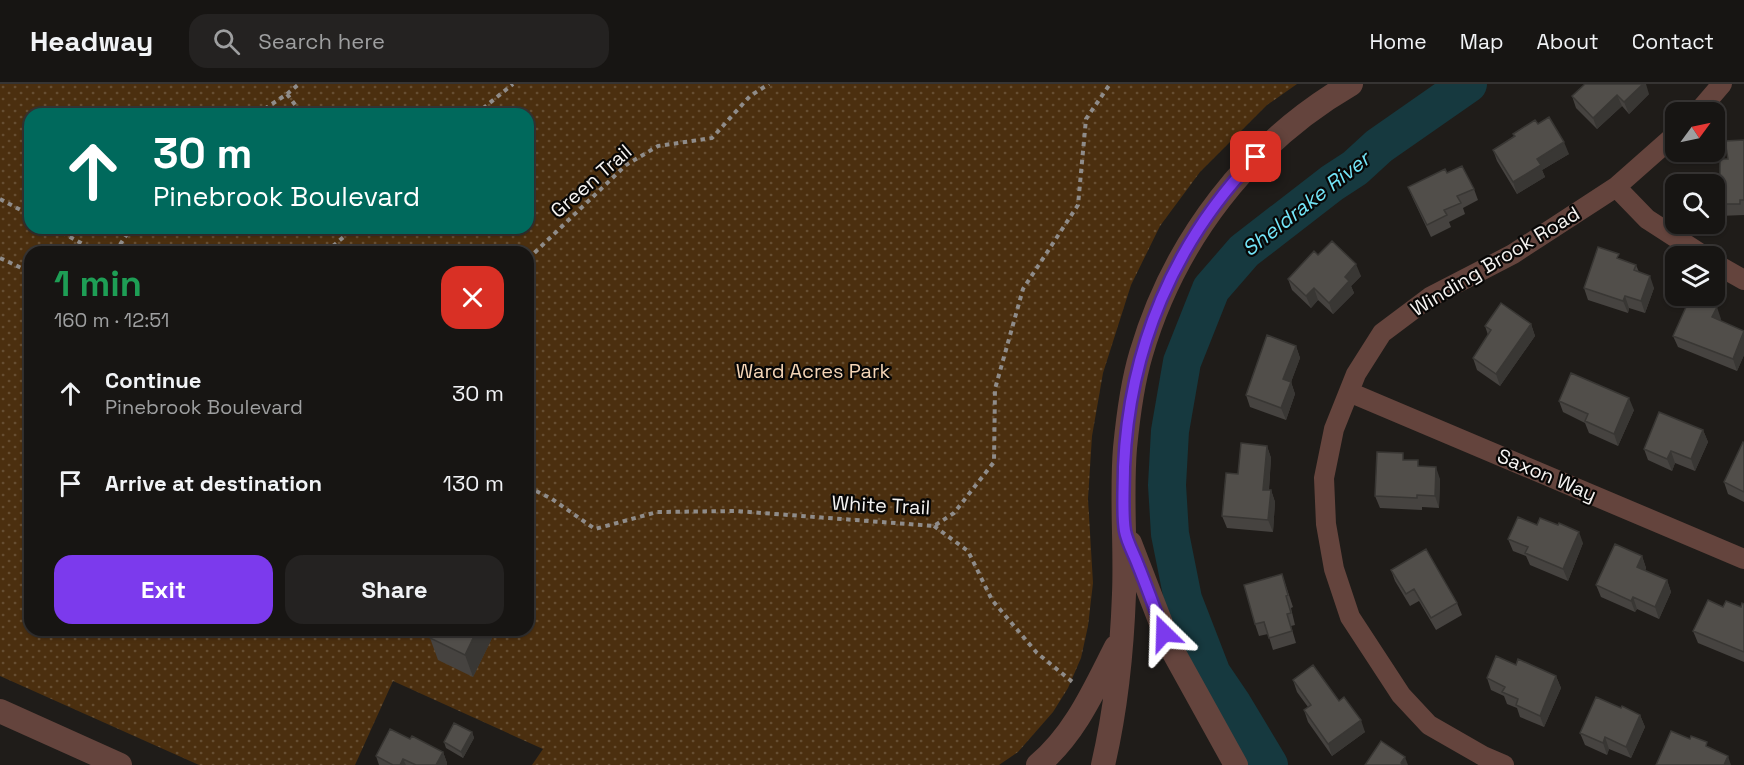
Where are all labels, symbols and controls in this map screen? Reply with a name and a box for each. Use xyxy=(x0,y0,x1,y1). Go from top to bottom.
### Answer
search box xyxy=(189,14,609,68)
text: Headway xyxy=(30,23,153,59)
icon: search xyxy=(210,25,243,58)
text: Search here xyxy=(258,27,385,55)
text: Home xyxy=(1369,28,1427,55)
text: Map xyxy=(1460,28,1504,55)
text: About xyxy=(1537,28,1599,55)
text: Contact xyxy=(1632,28,1714,55)
north arrow xyxy=(1665,102,1725,162)
map controls xyxy=(1665,102,1725,306)
text: 30 m xyxy=(153,127,252,180)
pin xyxy=(1230,131,1281,182)
icon: ahead xyxy=(54,132,132,210)
street label: Green Trail xyxy=(545,138,637,224)
icon: arrive xyxy=(1239,140,1272,173)
water label: Sheldrake River xyxy=(1236,144,1377,262)
button: search xyxy=(1665,174,1725,234)
text: Pinebrook Boulevard xyxy=(153,179,420,214)
street label: Winding Brook Road xyxy=(1406,200,1584,322)
button: layers xyxy=(1665,246,1725,306)
text: 1 min xyxy=(54,261,142,307)
button: close xyxy=(441,266,504,329)
text: 160 m · 12:51 xyxy=(54,307,169,333)
park label: Ward Acres Park xyxy=(736,358,891,384)
text: Continue xyxy=(105,366,201,394)
icon: ahead xyxy=(54,377,87,410)
text: 30 m xyxy=(452,379,504,407)
text: Pinebrook Boulevard xyxy=(105,394,303,420)
street label: Saxon Way xyxy=(1493,442,1601,508)
icon: arrive xyxy=(54,467,87,500)
text: Arrive at destination xyxy=(105,469,322,497)
text: 130 m xyxy=(443,469,504,497)
street label: White Trail xyxy=(831,489,931,521)
button: Exit xyxy=(54,555,273,624)
button: Share xyxy=(285,555,504,624)
position arrow xyxy=(1132,601,1196,665)

